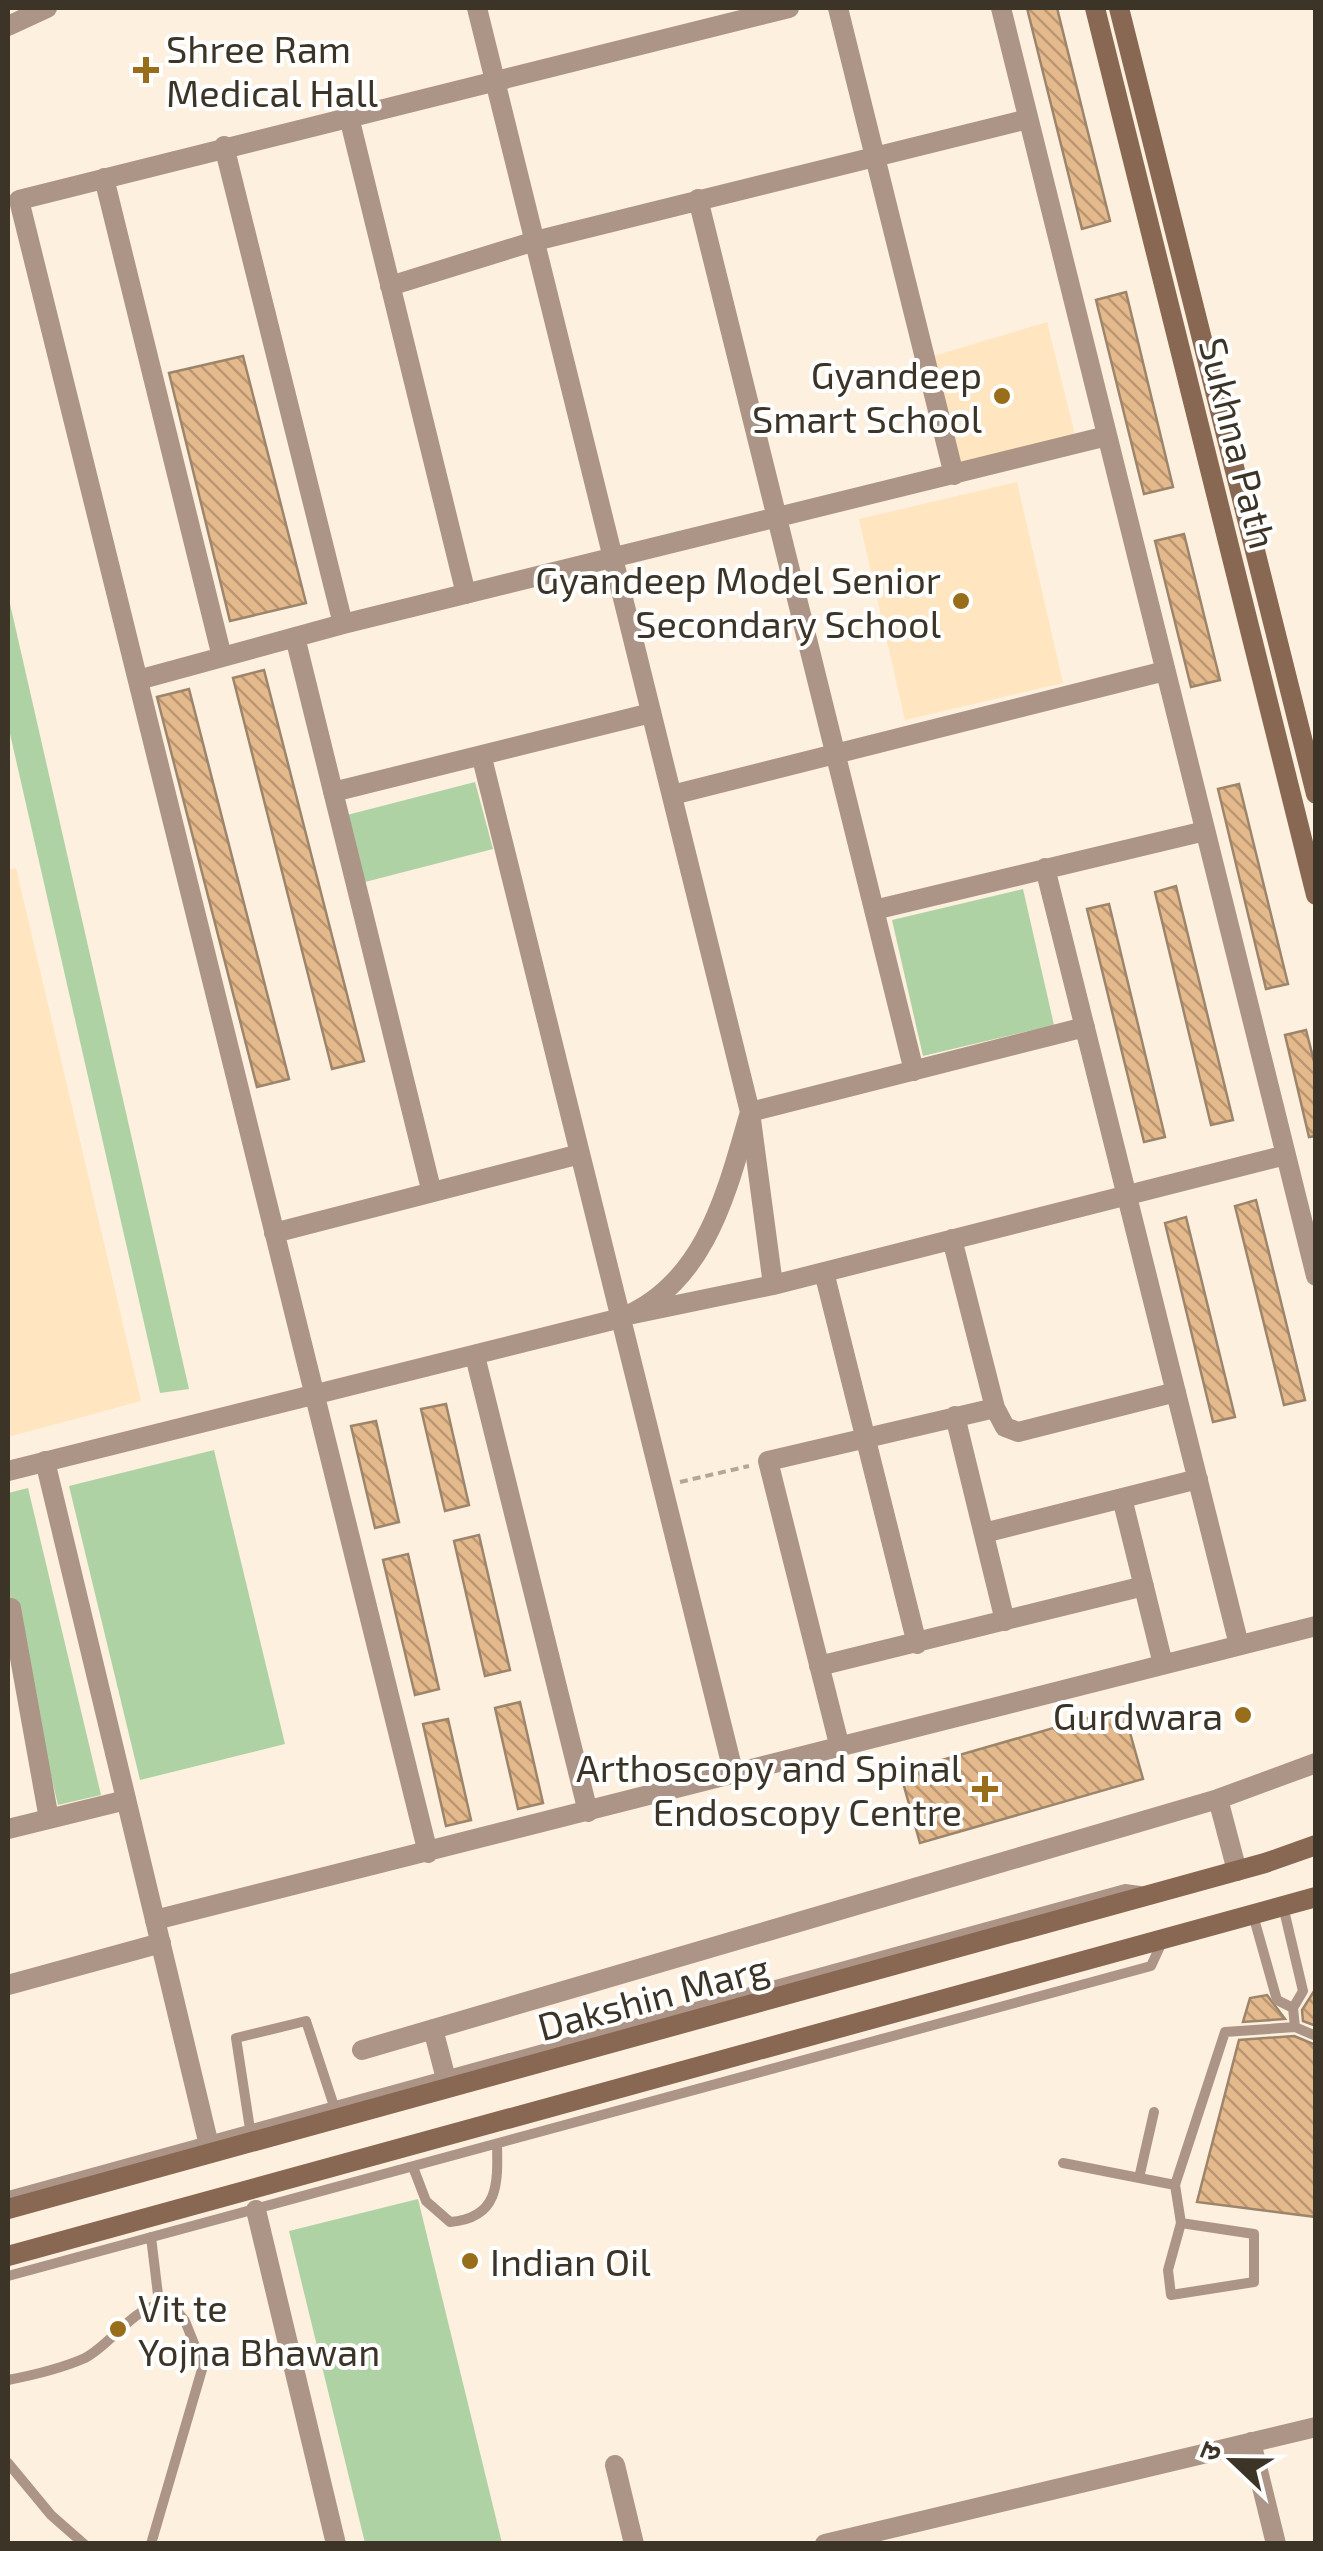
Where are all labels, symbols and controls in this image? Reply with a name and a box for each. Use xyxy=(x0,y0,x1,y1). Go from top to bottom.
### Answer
place label: Shree Ram Medical Hall xyxy=(166,25,378,115)
marker: Shree Ram Medical Hall xyxy=(135,59,157,81)
street label: Sukhna Path xyxy=(1191,333,1287,553)
place label: Gyandeep Smart School xyxy=(752,351,982,441)
marker: Gyandeep Smart School xyxy=(991,385,1013,407)
place label: Gyandeep Model Senior Secondary School xyxy=(535,556,941,646)
marker: Gyandeep Model Senior Secondary School xyxy=(950,590,972,612)
place label: Gurdwara xyxy=(1053,1692,1223,1738)
marker: Gurdwara xyxy=(1232,1704,1254,1726)
place label: Arthoscopy and Spinal Endoscopy Centre xyxy=(576,1744,962,1834)
marker: Arthoscopy and Spinal Endoscopy Centre xyxy=(972,1776,998,1802)
street label: Dakshin Marg xyxy=(532,1943,774,2049)
place label: Indian Oil xyxy=(490,2238,651,2284)
marker: Indian Oil xyxy=(459,2250,481,2272)
place label: Vit te Yojna Bhawan xyxy=(138,2284,380,2374)
marker: Vit te Yojna Bhawan xyxy=(107,2318,129,2340)
north arrow xyxy=(1183,2411,1283,2511)
text: उ xyxy=(1190,2437,1228,2465)

